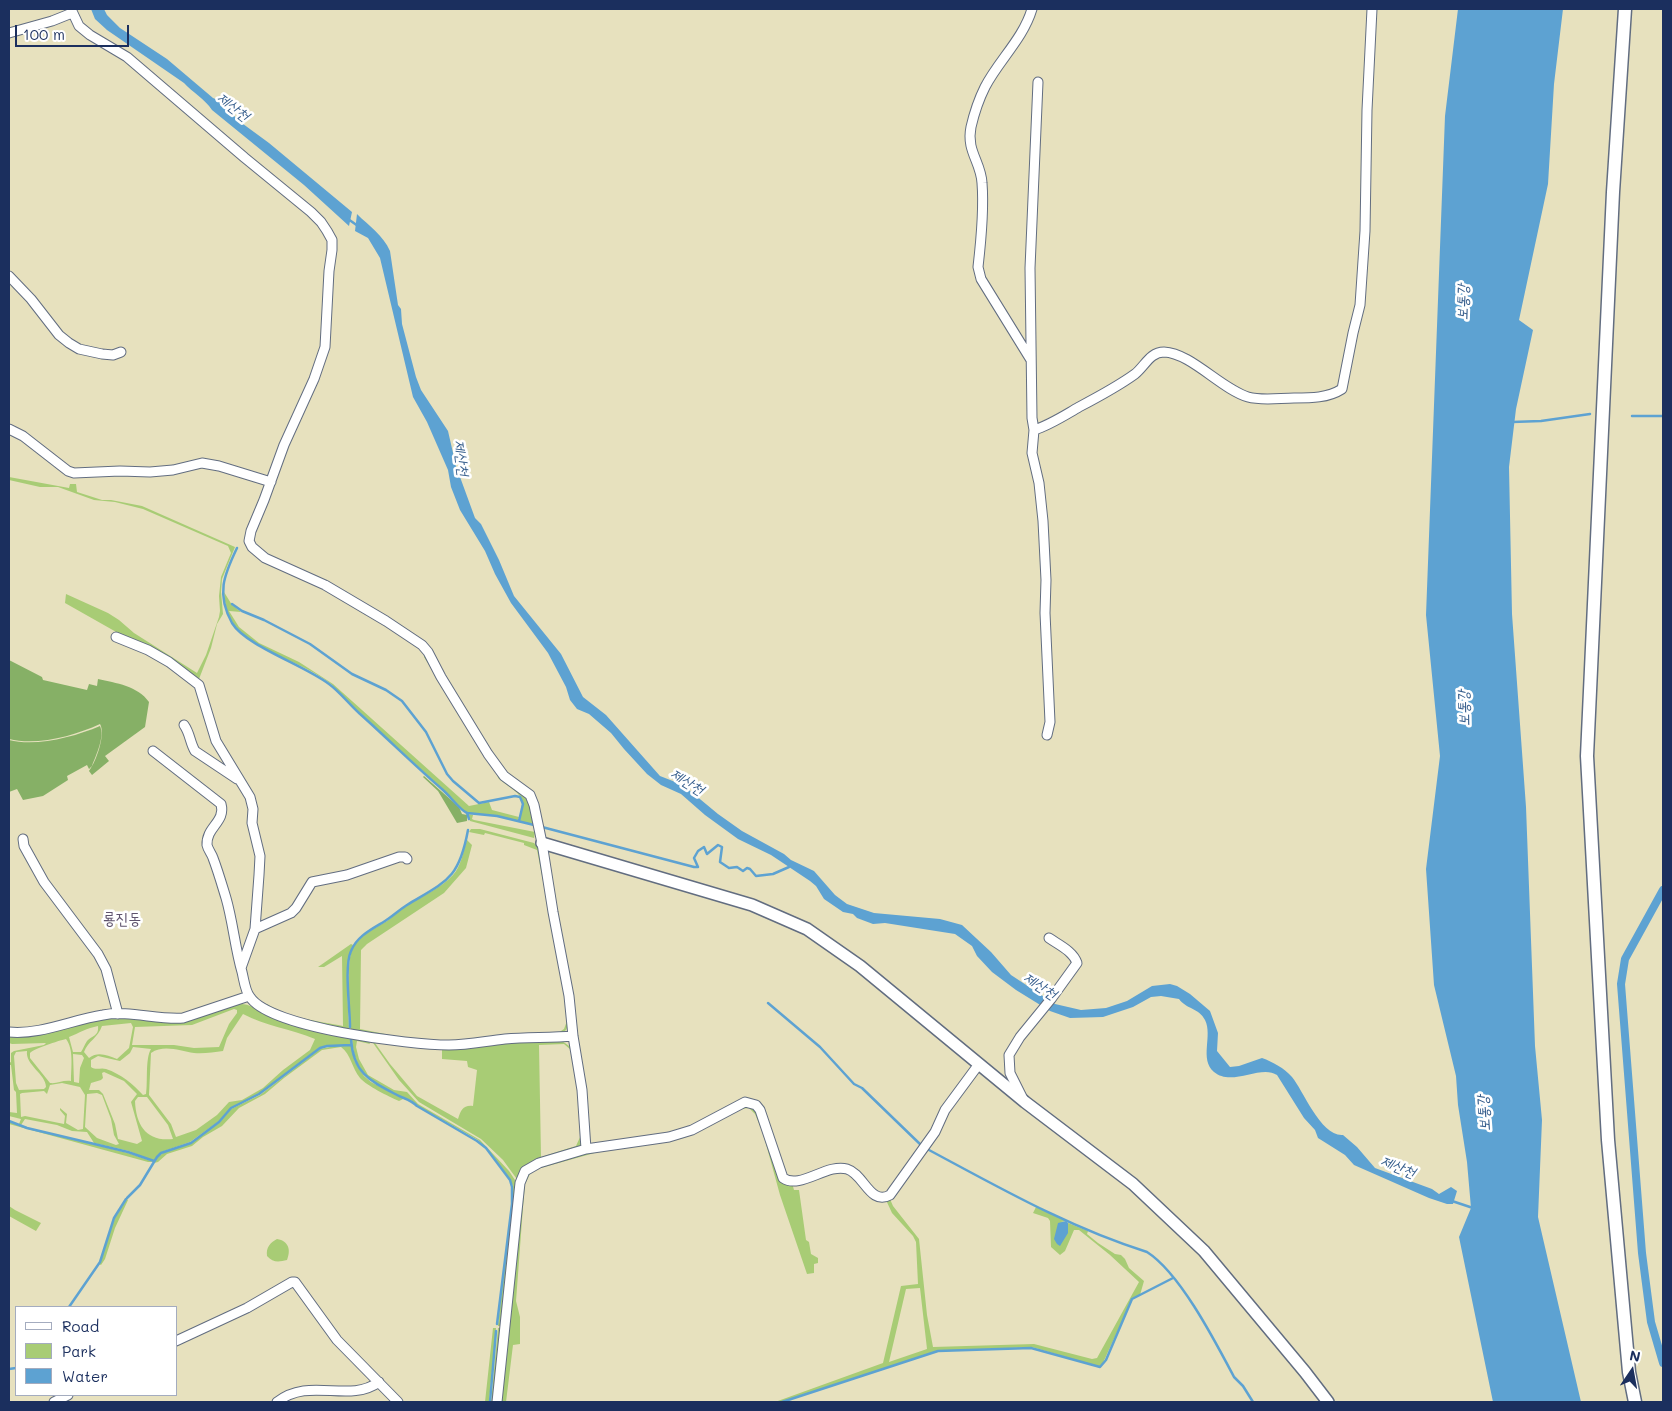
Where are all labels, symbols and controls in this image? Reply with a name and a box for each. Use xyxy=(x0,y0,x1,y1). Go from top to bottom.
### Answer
scale bar xyxy=(18,15,131,47)
text: 100 m xyxy=(23,24,65,44)
water label: 제산천 xyxy=(213,89,253,125)
water label: 보통강 xyxy=(1453,284,1473,320)
water label: 제산천 xyxy=(450,439,472,477)
water label: 보통강 xyxy=(1455,690,1473,726)
water label: 제산천 xyxy=(667,765,707,799)
district label: 룡진동 xyxy=(103,909,141,929)
water label: 제산천 xyxy=(1020,969,1060,1003)
water label: 보통강 xyxy=(1474,1094,1494,1132)
water label: 제산천 xyxy=(1378,1152,1418,1182)
legend xyxy=(15,1306,178,1396)
text: Road xyxy=(62,1316,99,1336)
text: Park xyxy=(62,1341,96,1361)
text: N xyxy=(1628,1345,1642,1366)
north arrow xyxy=(1607,1346,1657,1396)
text: Water xyxy=(62,1366,108,1386)

